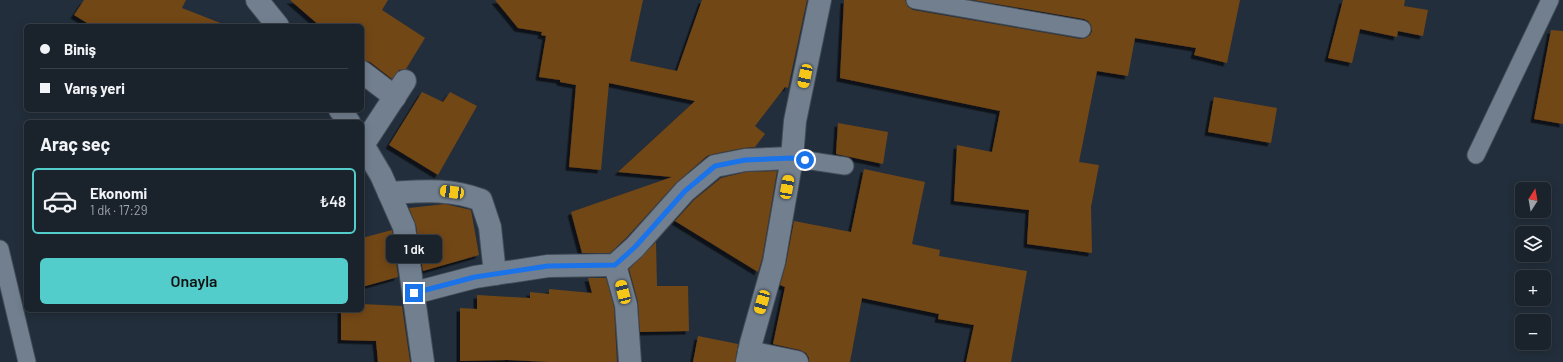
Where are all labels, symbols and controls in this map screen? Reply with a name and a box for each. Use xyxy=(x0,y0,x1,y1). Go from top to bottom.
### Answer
text: Biniş xyxy=(64,40,96,58)
car xyxy=(797,63,813,89)
text: Varış yeri xyxy=(64,79,125,97)
text: Araç seç xyxy=(40,133,110,155)
route start xyxy=(796,151,814,169)
car xyxy=(779,174,795,200)
north arrow xyxy=(1515,182,1551,218)
map controls xyxy=(1515,182,1551,350)
icon: car xyxy=(42,183,78,219)
text: Ekonomi xyxy=(90,184,147,202)
car xyxy=(439,184,465,200)
text: ₺48 xyxy=(320,192,346,210)
text: 1 dk · 17:29 xyxy=(90,202,148,218)
button: layers xyxy=(1515,226,1551,262)
callout: 1 dk xyxy=(386,235,442,263)
text: 1 dk xyxy=(403,241,425,257)
button: Onayla xyxy=(40,258,348,304)
button: + xyxy=(1515,270,1551,306)
car xyxy=(614,279,632,305)
route end xyxy=(405,284,423,302)
car xyxy=(753,289,771,315)
button: − xyxy=(1515,314,1551,350)

